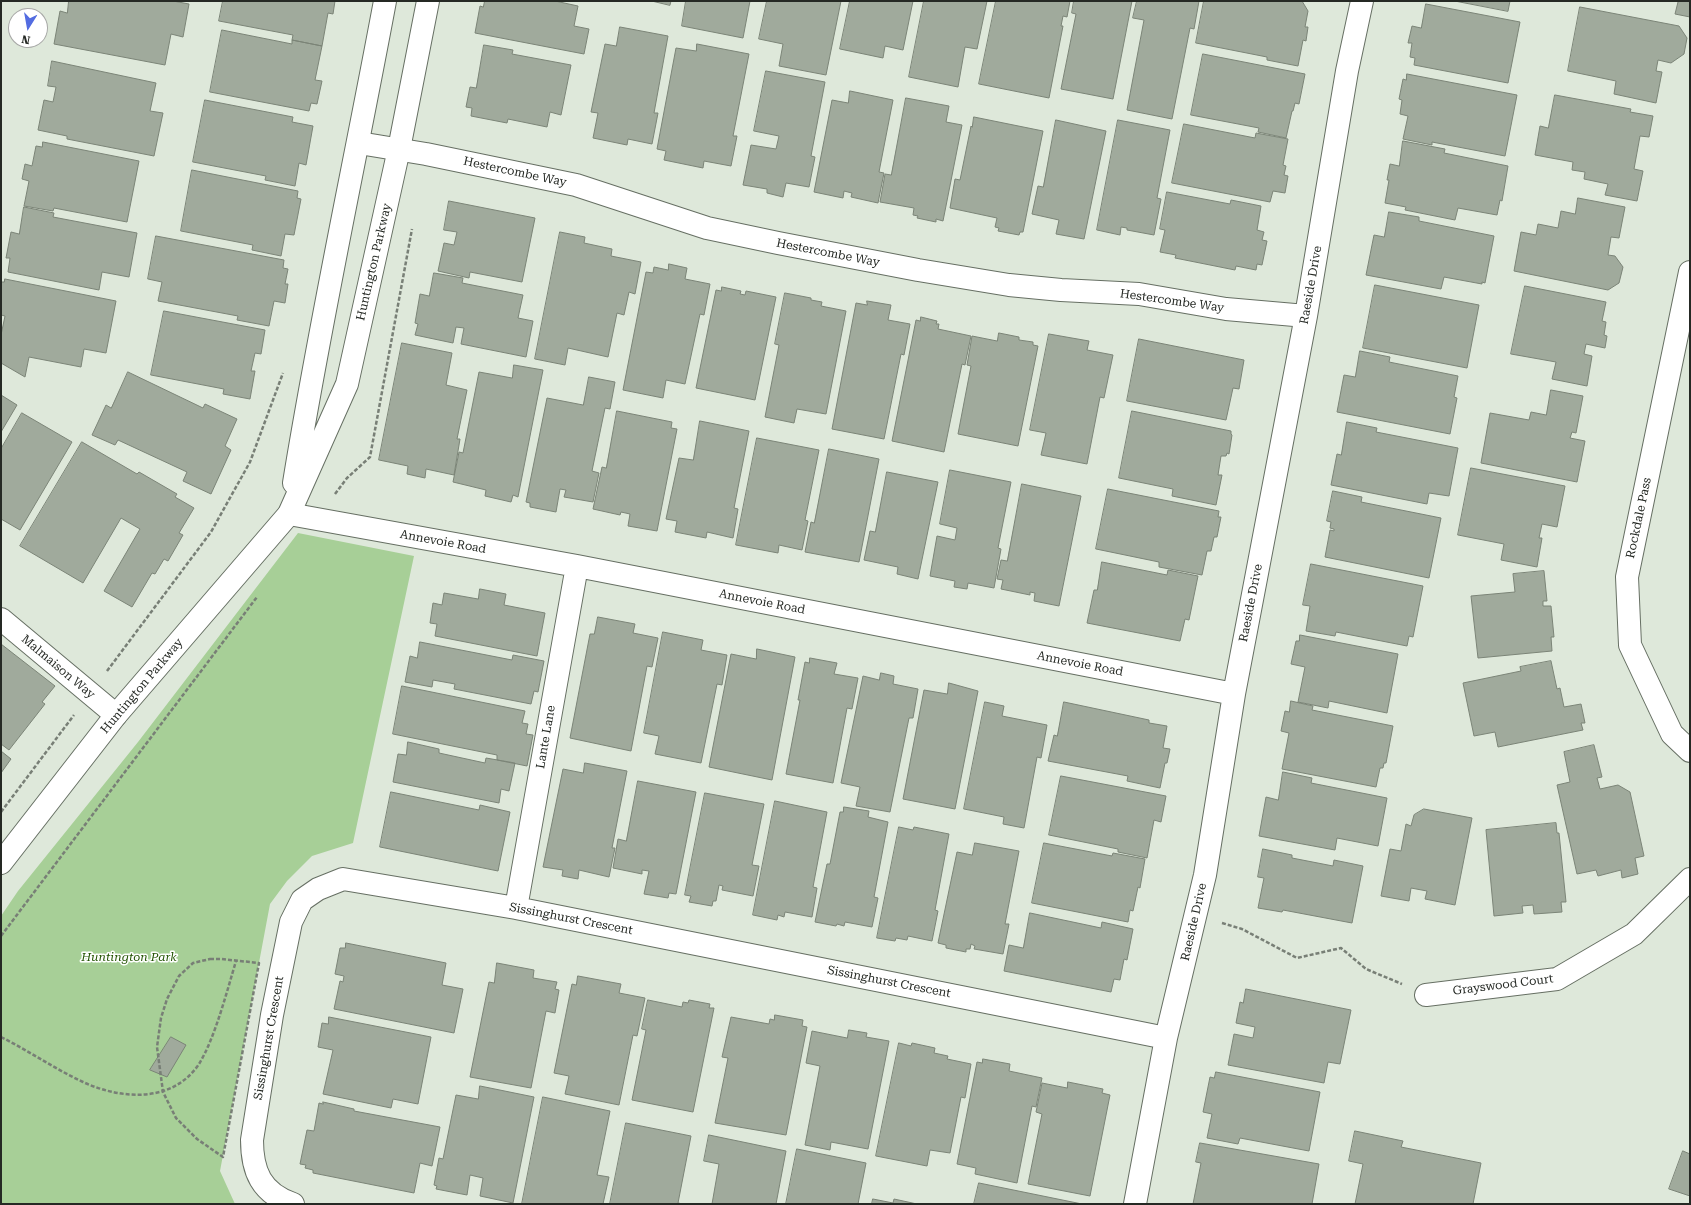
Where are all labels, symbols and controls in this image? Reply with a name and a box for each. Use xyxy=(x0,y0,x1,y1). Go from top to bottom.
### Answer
north arrow xyxy=(8,8,48,48)
text: N xyxy=(20,32,31,46)
street label: Hestercombe Way xyxy=(462,154,568,190)
street label: Huntington Parkway xyxy=(353,202,395,322)
street label: Hestercombe Way xyxy=(775,236,881,270)
street label: Raeside Drive xyxy=(1297,245,1325,325)
street label: Hestercombe Way xyxy=(1119,287,1225,315)
street label: Rockdale Pass xyxy=(1623,476,1655,560)
street label: Annevoie Road xyxy=(399,527,487,557)
street label: Raeside Drive xyxy=(1236,563,1266,643)
street label: Annevoie Road xyxy=(718,587,806,617)
street label: Malmaison Way xyxy=(18,632,98,702)
street label: Huntington Parkway xyxy=(98,635,186,737)
street label: Annevoie Road xyxy=(1036,649,1124,679)
street label: Lante Lane xyxy=(533,704,559,770)
street label: Raeside Drive xyxy=(1178,882,1210,962)
street label: Sissinghurst Crescent xyxy=(508,900,634,938)
park label: Huntington Park xyxy=(81,950,177,964)
street label: Sissinghurst Crescent xyxy=(826,963,952,1001)
street label: Grayswood Court xyxy=(1452,972,1554,998)
street label: Sissinghurst Crescent xyxy=(251,975,287,1101)

